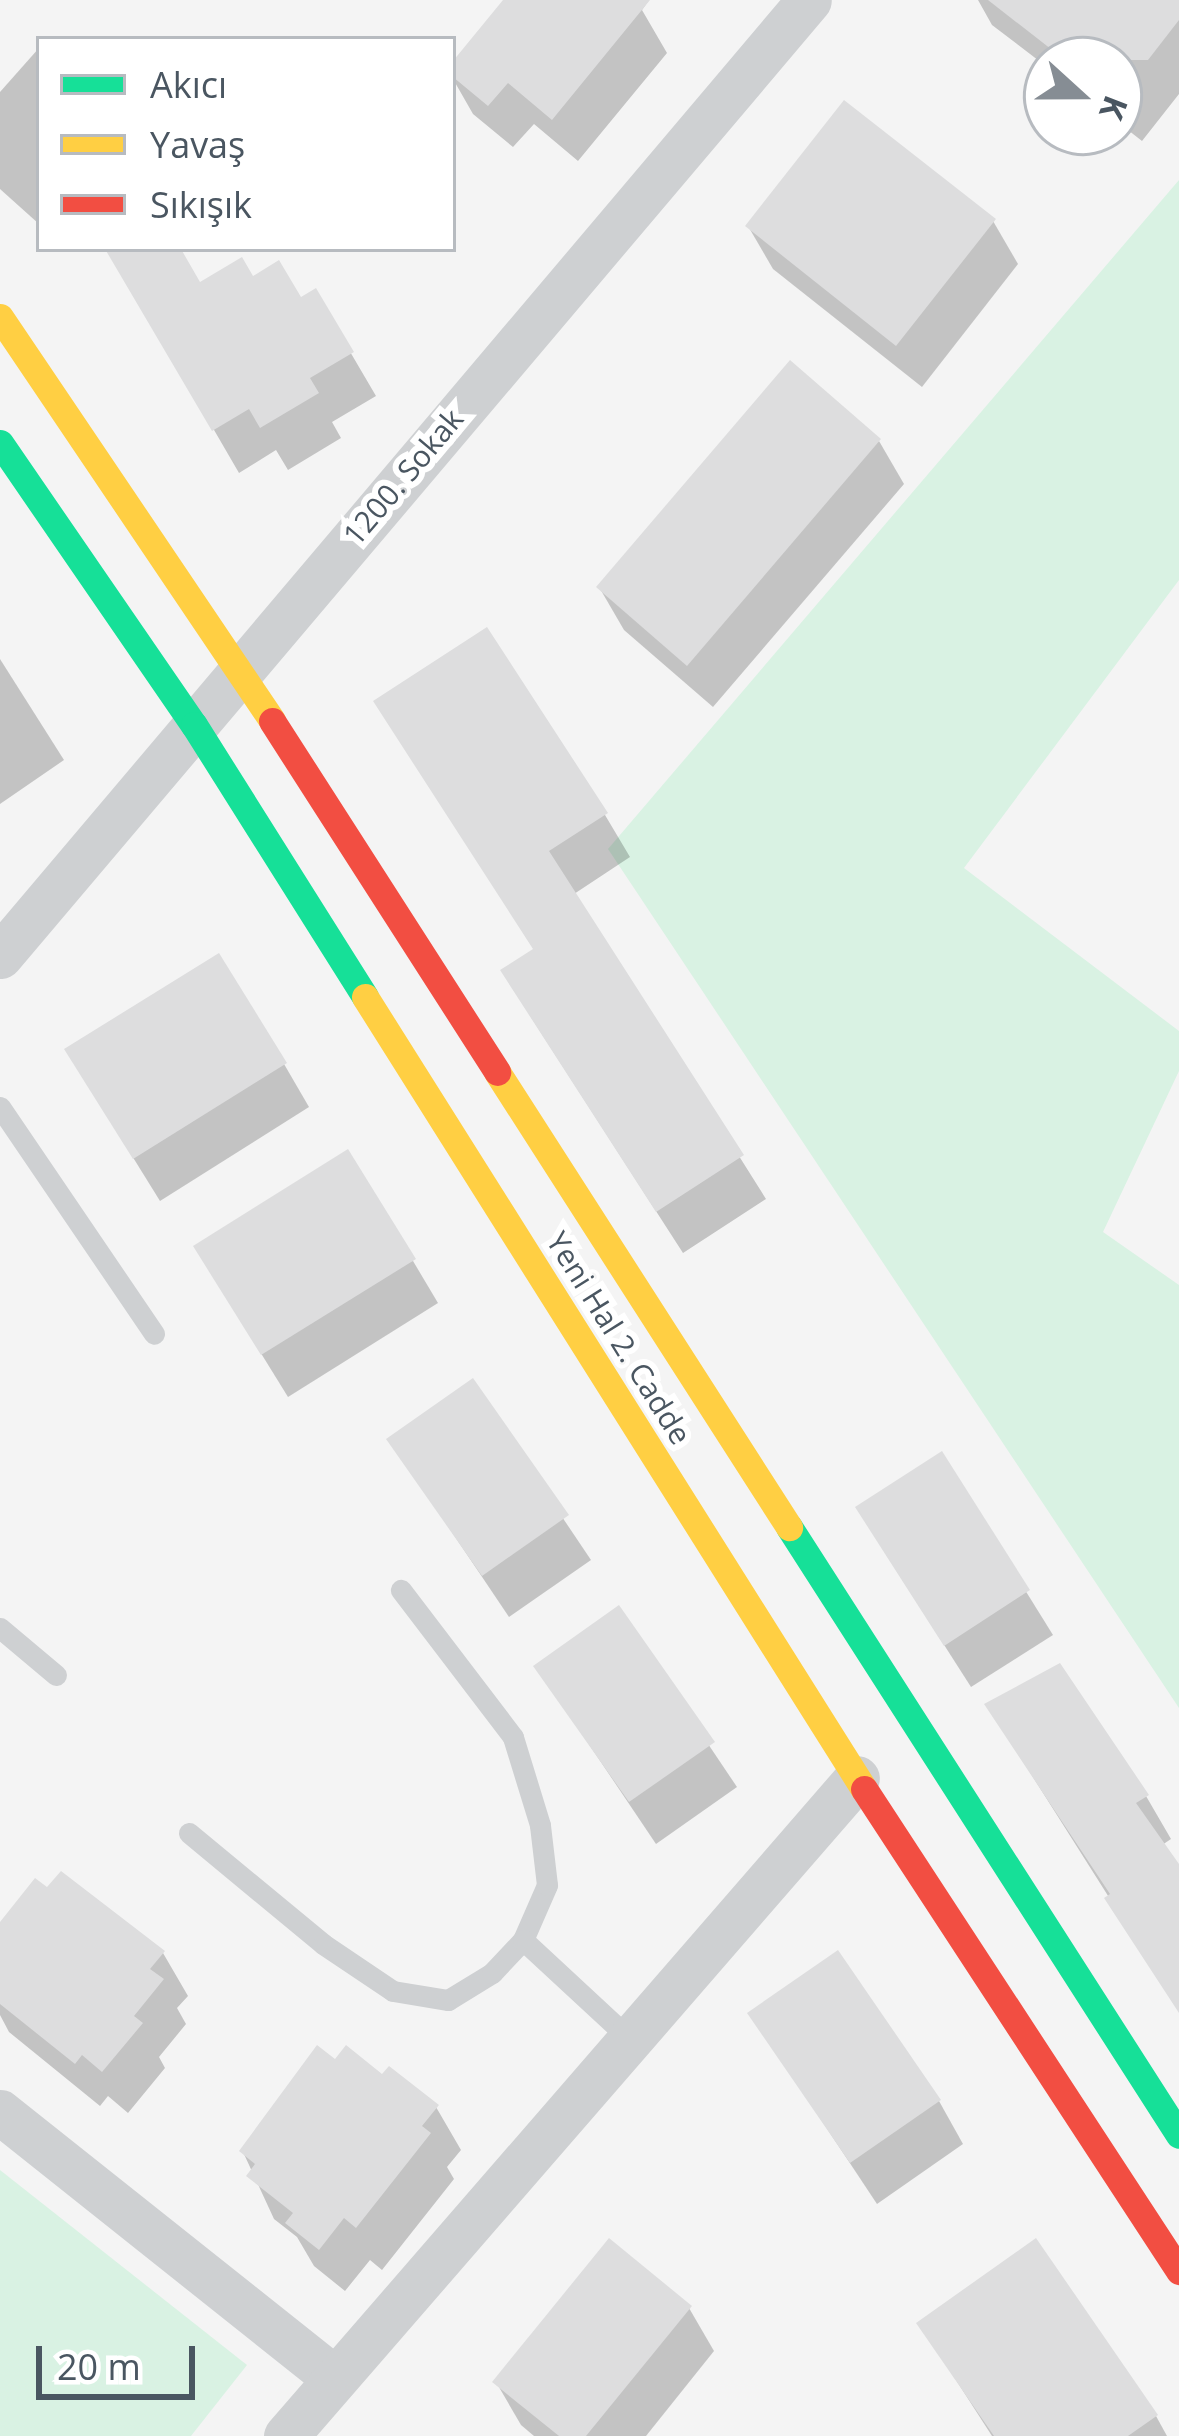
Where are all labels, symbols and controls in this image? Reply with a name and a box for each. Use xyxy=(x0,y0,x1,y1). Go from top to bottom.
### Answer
legend xyxy=(36,36,456,252)
north arrow xyxy=(1023,36,1143,156)
text: Akıcı xyxy=(150,60,227,109)
text: K xyxy=(1089,90,1139,126)
text: Yavaş xyxy=(150,120,245,169)
text: Sıkışık xyxy=(150,180,252,229)
street label: 1200. Sokak xyxy=(336,401,470,553)
street label: Yeni Hal 2. Cadde xyxy=(539,1225,699,1451)
scale bar xyxy=(42,2322,201,2396)
text: 20 m xyxy=(57,2342,141,2391)

